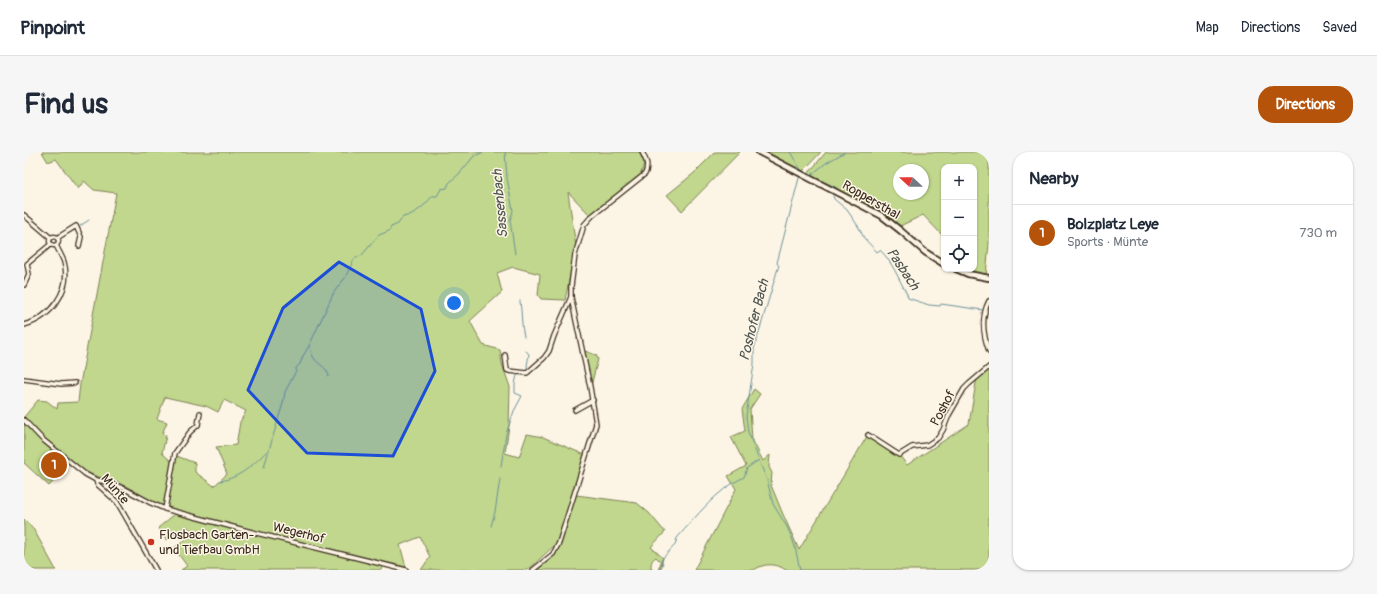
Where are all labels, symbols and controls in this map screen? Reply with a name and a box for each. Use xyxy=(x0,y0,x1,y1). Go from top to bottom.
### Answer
text: Pinpoint xyxy=(20,16,85,40)
text: Map xyxy=(1196,19,1219,36)
text: Directions xyxy=(1241,19,1300,36)
text: Saved xyxy=(1322,19,1357,36)
button: Directions xyxy=(1258,86,1353,123)
text: Find us xyxy=(24,87,108,122)
north arrow xyxy=(893,164,929,200)
map controls xyxy=(941,164,977,272)
button: + xyxy=(941,164,977,200)
water label: Sassenbach xyxy=(488,168,511,239)
text: Nearby xyxy=(1029,168,1078,189)
street label: Roppersthal xyxy=(839,177,903,223)
button: − xyxy=(941,200,977,236)
text: Bolzplatz Leye xyxy=(1067,215,1159,234)
text: 1 xyxy=(1039,225,1045,241)
text: 730 m xyxy=(1300,225,1337,241)
text: Sports · Münte xyxy=(1067,234,1148,250)
button: locate xyxy=(941,236,977,272)
water label: Pasbach xyxy=(883,245,924,294)
water label: Poshofer Bach xyxy=(736,276,773,363)
your location xyxy=(444,293,464,313)
street label: Poshof xyxy=(927,387,959,429)
pin: 1 xyxy=(41,450,67,480)
street label: Münte xyxy=(97,471,133,508)
street label: Wegerhof xyxy=(271,519,328,547)
place label: Flosbach Garten- und Tiefbau GmbH xyxy=(159,527,260,558)
marker: Flosbach Garten- und Tiefbau GmbH xyxy=(146,537,156,547)

